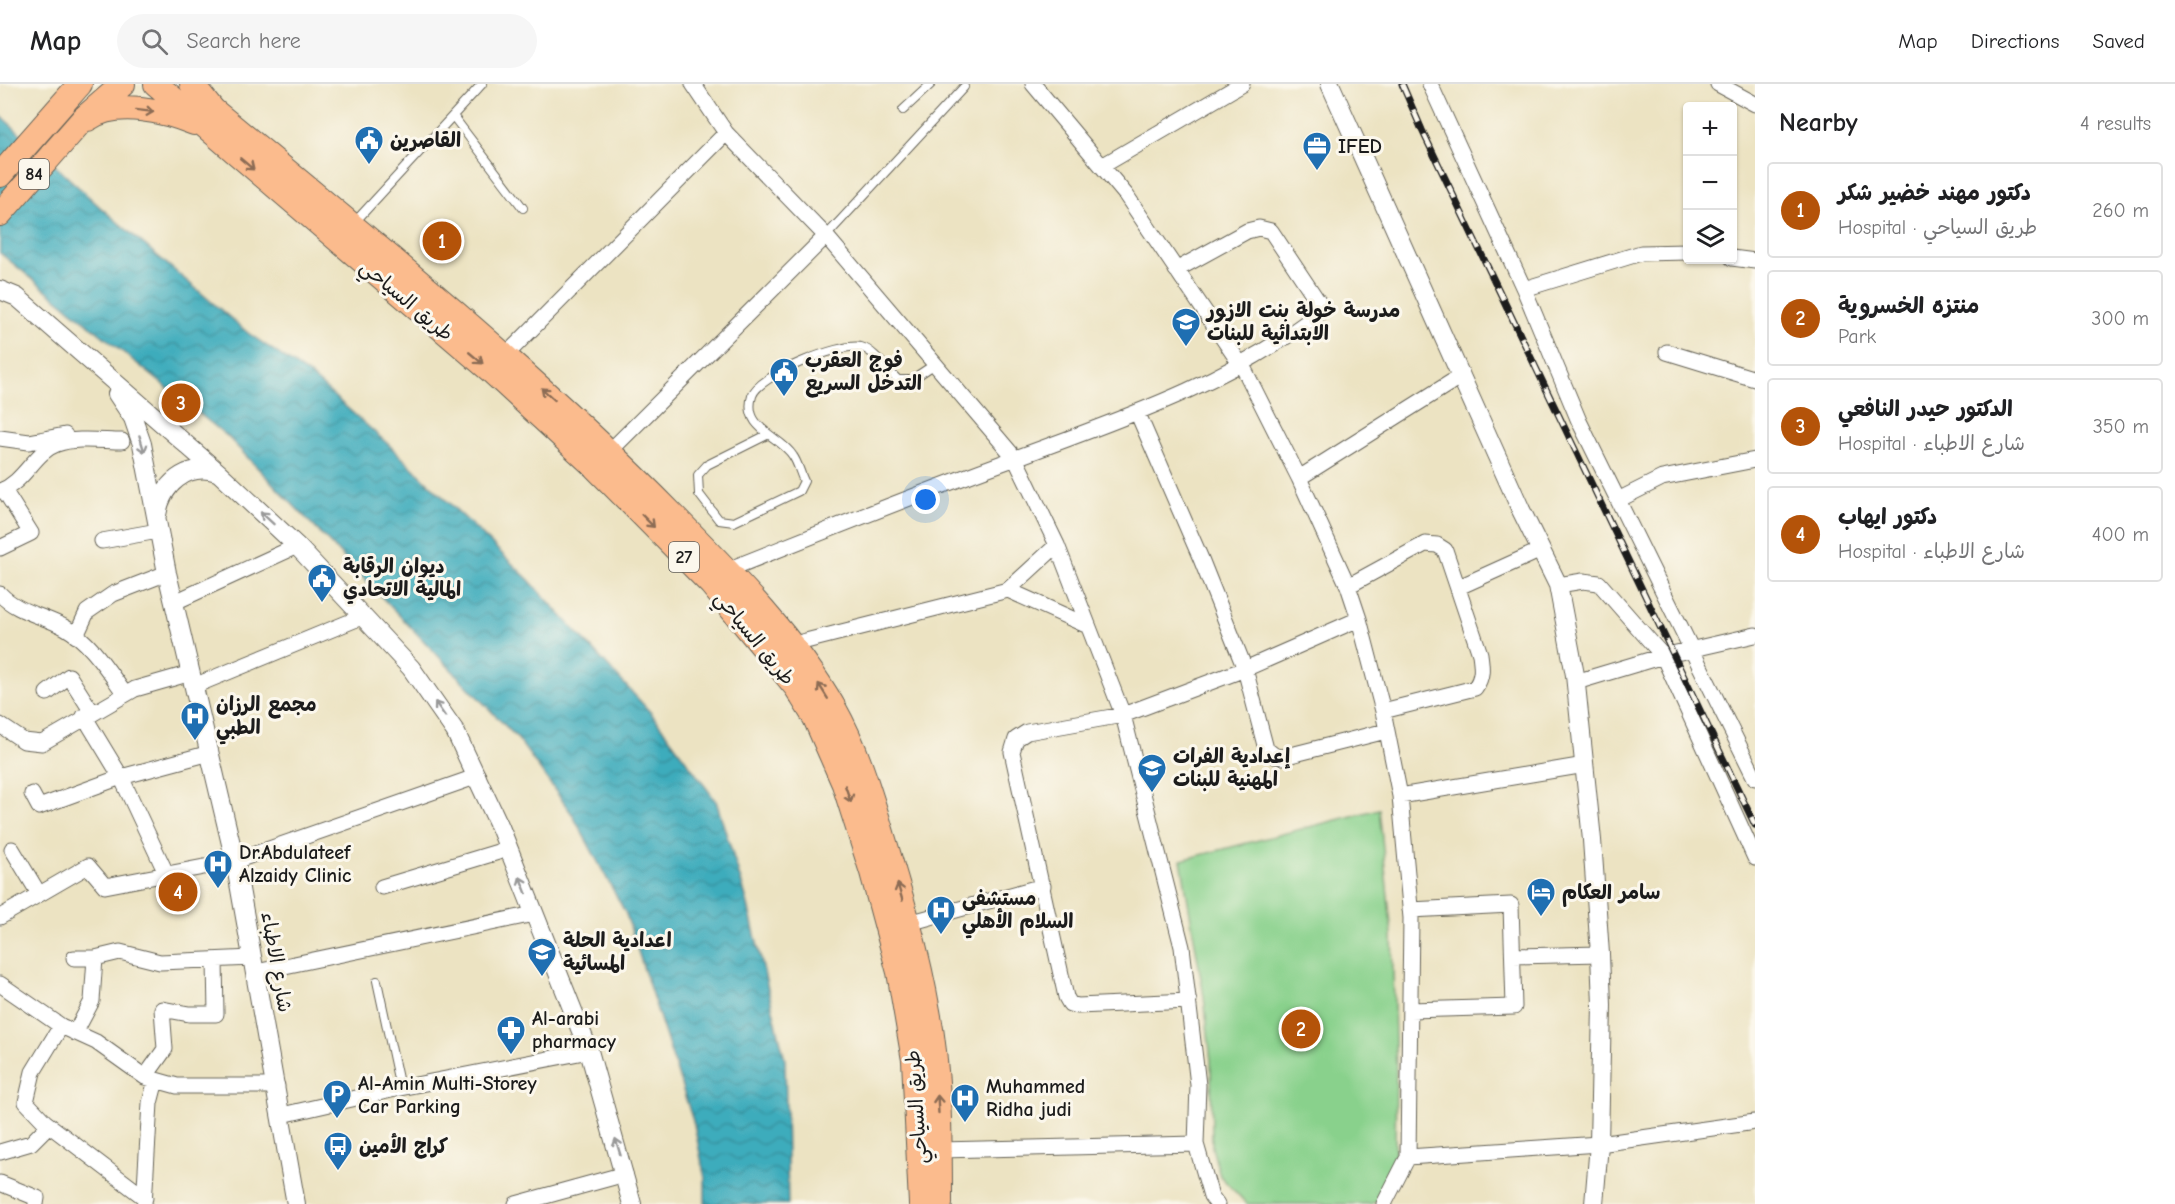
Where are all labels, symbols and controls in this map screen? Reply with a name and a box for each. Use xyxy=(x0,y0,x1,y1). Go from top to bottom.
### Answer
search box xyxy=(117,14,537,68)
text: Map xyxy=(30,25,81,57)
icon: search xyxy=(138,25,171,58)
text: Search here xyxy=(186,28,301,54)
text: Map xyxy=(1898,29,1938,53)
text: Directions xyxy=(1971,29,2060,53)
text: Saved xyxy=(2093,29,2145,53)
map controls xyxy=(1683,102,1737,264)
button: + xyxy=(1683,102,1737,156)
one-way arrow xyxy=(135,106,155,117)
text: Nearby xyxy=(1779,108,1858,138)
text: 4 results xyxy=(2080,112,2151,135)
public building icon: القاصرين xyxy=(353,124,385,166)
place label: القاصرين xyxy=(390,129,461,152)
office icon: IFED xyxy=(1301,130,1333,172)
place label: IFED xyxy=(1338,135,1382,158)
button: − xyxy=(1683,156,1737,210)
one-way arrow xyxy=(239,157,254,171)
road number: 84 xyxy=(19,159,49,189)
text: دكتور مهند خضير شكر xyxy=(1838,180,2031,206)
text: 1 xyxy=(1797,199,1804,222)
text: 260 m xyxy=(2092,199,2149,222)
button: layers xyxy=(1683,210,1737,264)
text: Hospital · طريق السياحي xyxy=(1838,216,2037,239)
pin: 1 xyxy=(422,218,462,264)
street label: طريق السياحي xyxy=(352,255,458,350)
text: منتزه الخسروية xyxy=(1838,293,1979,319)
place label: مدرسة خولة بنت الازور الابتدائية للبنات xyxy=(1205,299,1400,346)
school or university icon: مدرسة خولة بنت الازور الابتدائية للبنات xyxy=(1170,306,1202,348)
text: 2 xyxy=(1796,307,1805,330)
text: 300 m xyxy=(2091,307,2149,330)
text: Park xyxy=(1838,325,1876,348)
place label: فوج العقرب التدخل السريع xyxy=(805,349,922,398)
one-way arrow xyxy=(468,351,483,365)
public building icon: فوج العقرب التدخل السريع xyxy=(768,356,800,398)
pin: 3 xyxy=(162,380,201,426)
one-way arrow xyxy=(541,387,556,401)
text: الدكتور حيدر النافعي xyxy=(1838,396,2013,422)
text: 3 xyxy=(1796,415,1805,438)
text: 350 m xyxy=(2093,415,2149,438)
text: Hospital · شارع الاطباء xyxy=(1838,432,2025,455)
one-way arrow xyxy=(137,434,148,453)
your location xyxy=(911,485,940,514)
text: دكتور ايهاب xyxy=(1838,504,1937,530)
one-way arrow xyxy=(260,511,275,526)
one-way arrow xyxy=(641,513,656,528)
text: 4 xyxy=(1796,523,1805,546)
text: 400 m xyxy=(2092,523,2149,546)
text: Hospital · شارع الاطباء xyxy=(1838,540,2025,563)
road number: 27 xyxy=(669,542,699,572)
place label: ديوان الرقابة المالية الاتحادي xyxy=(343,555,461,605)
public building icon: ديوان الرقابة المالية الاتحادي xyxy=(306,562,338,604)
street label: طريق السياحي xyxy=(705,587,799,694)
one-way arrow xyxy=(816,683,828,700)
place label: مجمع الرزان الطبي xyxy=(216,693,317,745)
hospital icon: مجمع الرزان الطبي xyxy=(179,700,211,742)
one-way arrow xyxy=(434,702,446,718)
place label: إعدادية الفرات المهنية للبنات xyxy=(1173,745,1290,792)
school or university icon: إعدادية الفرات المهنية للبنات xyxy=(1136,752,1168,794)
one-way arrow xyxy=(843,784,854,803)
place label: Dr.Abdulateef Alzaidy Clinic xyxy=(239,841,352,887)
hospital icon: Dr.Abdulateef Alzaidy Clinic xyxy=(202,848,234,890)
pin: 4 xyxy=(158,870,198,914)
hotel icon: سامر العكام xyxy=(1525,876,1557,918)
one-way arrow xyxy=(517,877,528,895)
place label: سامر العكام xyxy=(1562,881,1660,907)
one-way arrow xyxy=(893,883,905,902)
place label: مستشفى السلام الأهلي xyxy=(962,887,1073,939)
hospital icon: مستشفى السلام الأهلي xyxy=(925,894,957,936)
street label: شارع الاطباء xyxy=(254,910,297,1015)
place label: اعدادية الحلة المسائية xyxy=(563,929,672,975)
school or university icon: اعدادية الحلة المسائية xyxy=(526,936,558,978)
pin: 2 xyxy=(1282,1006,1320,1052)
place label: Al-arabi pharmacy xyxy=(532,1007,617,1053)
pharmacy icon: Al-arabi pharmacy xyxy=(495,1014,527,1056)
street label: طريق السياحي xyxy=(901,1049,938,1165)
place label: Al-Amin Multi-Storey Car Parking xyxy=(358,1072,537,1118)
place label: Muhammed Ridha judi xyxy=(986,1075,1085,1121)
parking icon: Al-Amin Multi-Storey Car Parking xyxy=(321,1078,353,1120)
hospital icon: Muhammed Ridha judi xyxy=(949,1082,981,1124)
one-way arrow xyxy=(933,1094,944,1114)
bus stop icon: كراج الأمين xyxy=(322,1130,354,1172)
place label: كراج الأمين xyxy=(359,1133,448,1159)
one-way arrow xyxy=(612,1138,623,1157)

